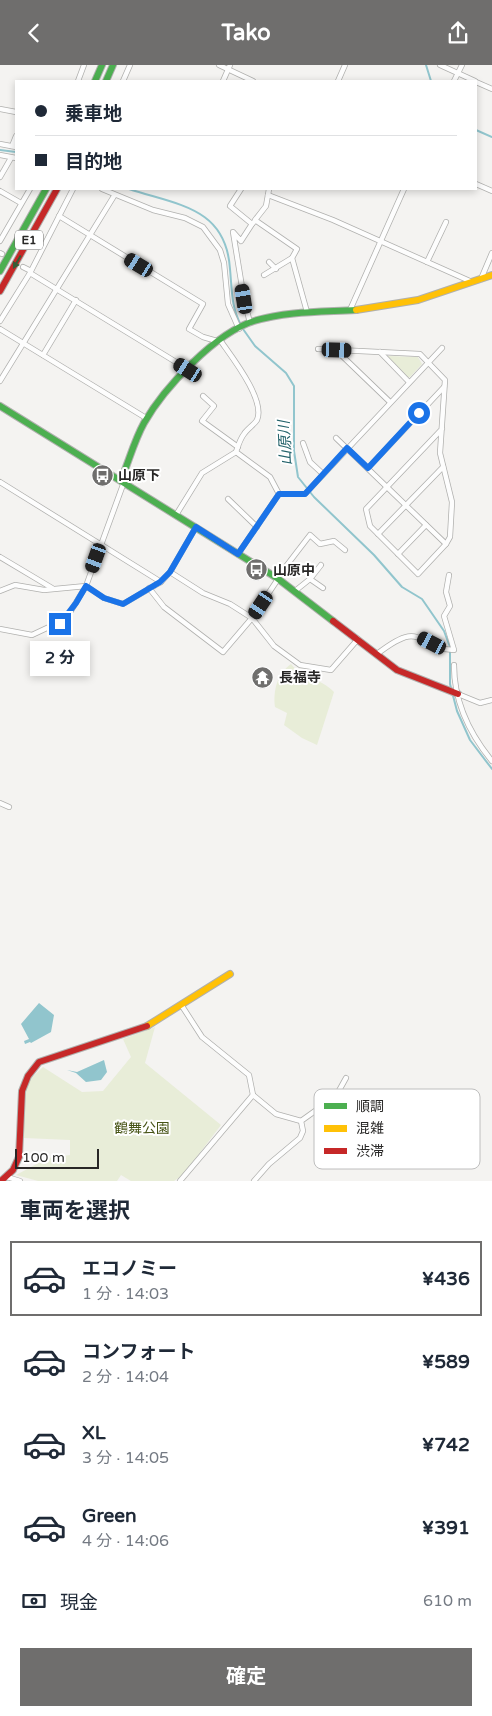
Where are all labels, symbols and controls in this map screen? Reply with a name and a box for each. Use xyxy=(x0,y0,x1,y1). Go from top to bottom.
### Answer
icon: back xyxy=(20,19,48,47)
icon: share xyxy=(444,19,472,47)
text: Tako xyxy=(221,20,271,46)
text: 乗車地 xyxy=(65,103,122,125)
text: 目的地 xyxy=(65,151,122,173)
road number: E1 xyxy=(15,231,43,249)
car xyxy=(122,251,155,279)
one-way arrow xyxy=(12,256,21,269)
car xyxy=(234,283,253,315)
car xyxy=(321,342,352,358)
car xyxy=(171,356,204,384)
route start xyxy=(408,402,430,424)
water label: 山原川 xyxy=(275,418,295,466)
bus stop icon: 山原下 xyxy=(90,463,114,487)
place label: 山原下 xyxy=(118,467,160,484)
car xyxy=(83,541,108,575)
bus stop icon: 山原中 xyxy=(245,558,269,582)
place label: 山原中 xyxy=(273,562,315,579)
car xyxy=(246,588,275,622)
route end xyxy=(49,613,71,635)
car xyxy=(415,630,448,656)
callout: 2 分 xyxy=(30,641,90,677)
text: 2 分 xyxy=(45,648,75,668)
temple icon: 長福寺 xyxy=(251,665,275,689)
place label: 長福寺 xyxy=(279,669,321,686)
legend xyxy=(314,1089,480,1169)
text: 順調 xyxy=(356,1098,384,1115)
park label: 鶴舞公園 xyxy=(114,1120,170,1137)
text: 混雑 xyxy=(356,1120,384,1137)
text: 渋滞 xyxy=(356,1143,384,1160)
scale bar xyxy=(15,1146,99,1169)
text: 100 m xyxy=(22,1149,65,1166)
text: 車両を選択 xyxy=(20,1198,130,1224)
icon: car xyxy=(22,1256,67,1301)
text: エコノミー xyxy=(82,1258,177,1280)
text: ¥436 xyxy=(422,1268,470,1290)
text: 1 分 · 14:03 xyxy=(82,1284,169,1304)
icon: car xyxy=(22,1339,67,1384)
text: コンフォート xyxy=(82,1341,195,1363)
text: ¥589 xyxy=(422,1351,470,1373)
text: 2 分 · 14:04 xyxy=(82,1367,169,1387)
icon: car xyxy=(22,1422,67,1467)
text: XL xyxy=(82,1422,106,1444)
text: ¥742 xyxy=(422,1434,470,1456)
text: 3 分 · 14:05 xyxy=(82,1448,169,1468)
icon: car xyxy=(22,1505,67,1550)
text: Green xyxy=(82,1505,136,1527)
text: ¥391 xyxy=(422,1517,470,1539)
text: 4 分 · 14:06 xyxy=(82,1531,169,1551)
icon: cash xyxy=(20,1587,48,1615)
text: 610 m xyxy=(423,1591,472,1611)
text: 現金 xyxy=(60,1592,98,1614)
button: 確定 xyxy=(20,1648,472,1706)

